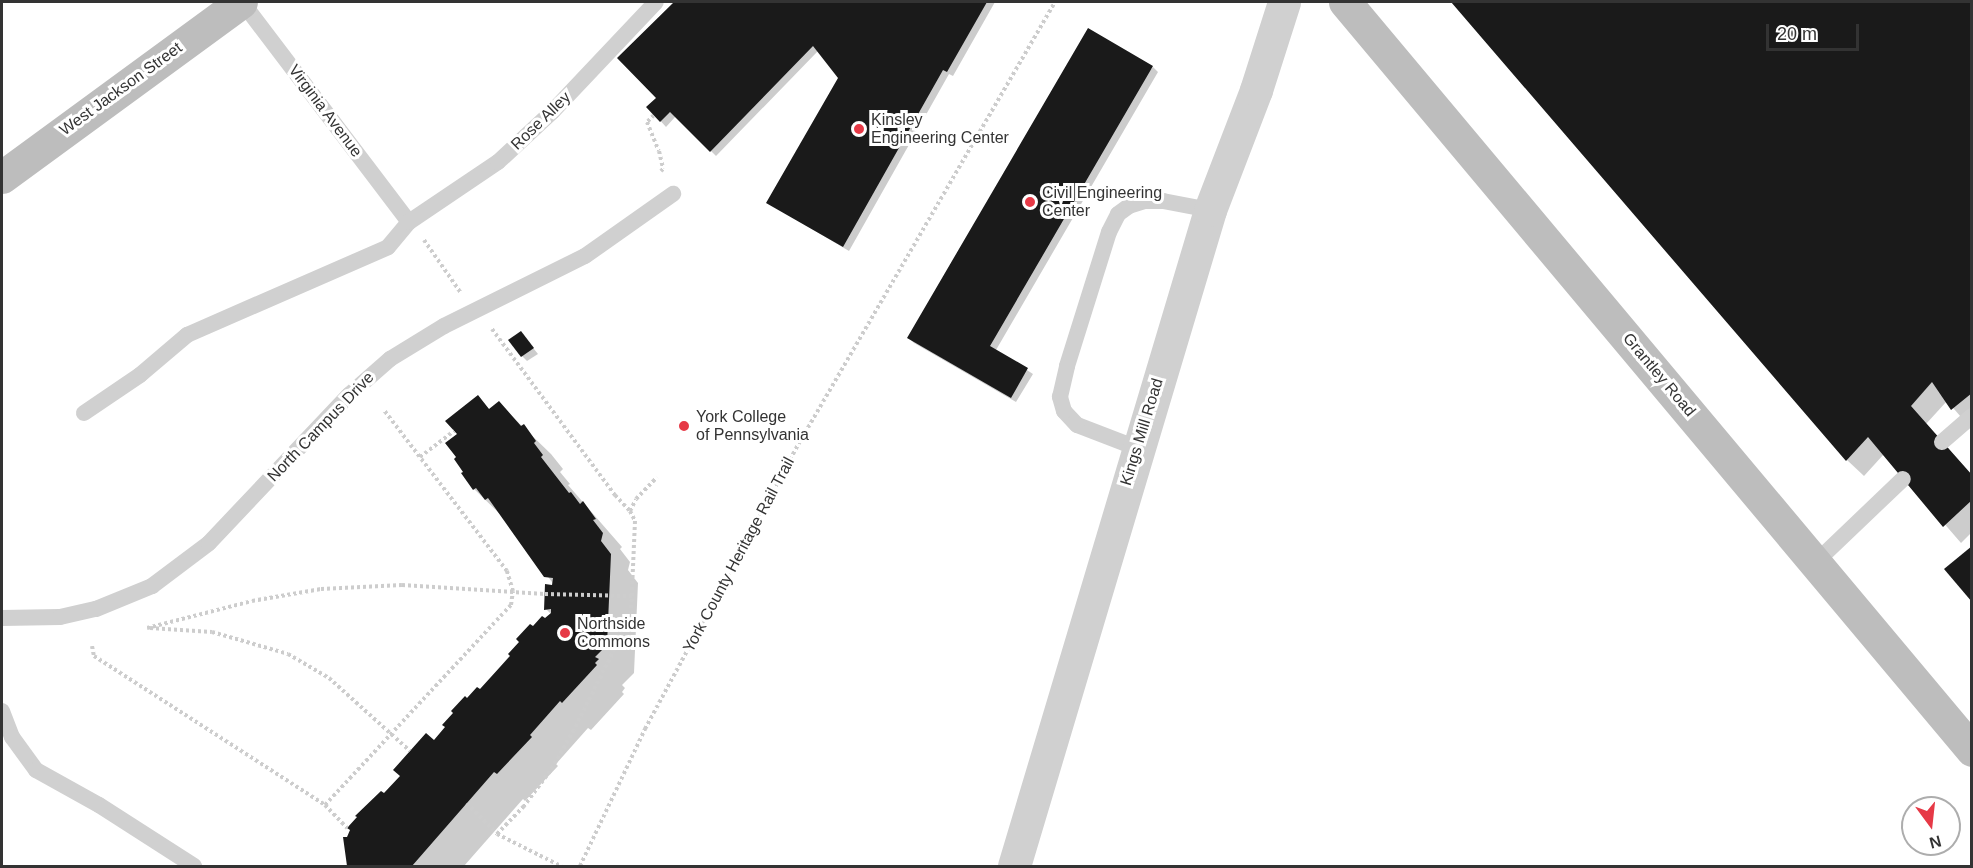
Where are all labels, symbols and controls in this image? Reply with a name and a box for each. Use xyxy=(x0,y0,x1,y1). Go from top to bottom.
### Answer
scale bar xyxy=(1769,12,1862,50)
text: 20 m xyxy=(1777,24,1817,44)
street label: West Jackson Street xyxy=(56,38,186,140)
street label: Virginia Avenue xyxy=(284,61,366,161)
street label: Rose Alley xyxy=(507,88,575,154)
place label: Kinsley Engineering Center xyxy=(871,110,1009,148)
marker: Kinsley Engineering Center xyxy=(852,122,866,136)
place label: Civil Engineering Center xyxy=(1042,183,1162,221)
marker: Civil Engineering Center xyxy=(1023,195,1037,209)
street label: Grantley Road xyxy=(1618,329,1700,421)
street label: North Campus Drive xyxy=(264,368,378,486)
street label: Kings Mill Road xyxy=(1117,376,1167,488)
place label: York College of Pennsylvania xyxy=(696,407,809,445)
marker: York College of Pennsylvania xyxy=(677,419,691,433)
street label: York County Heritage Rail Trail xyxy=(679,454,799,656)
place label: Northside Commons xyxy=(577,614,650,652)
marker: Northside Commons xyxy=(558,626,572,640)
north arrow xyxy=(1901,796,1961,856)
text: N xyxy=(1927,832,1943,852)

